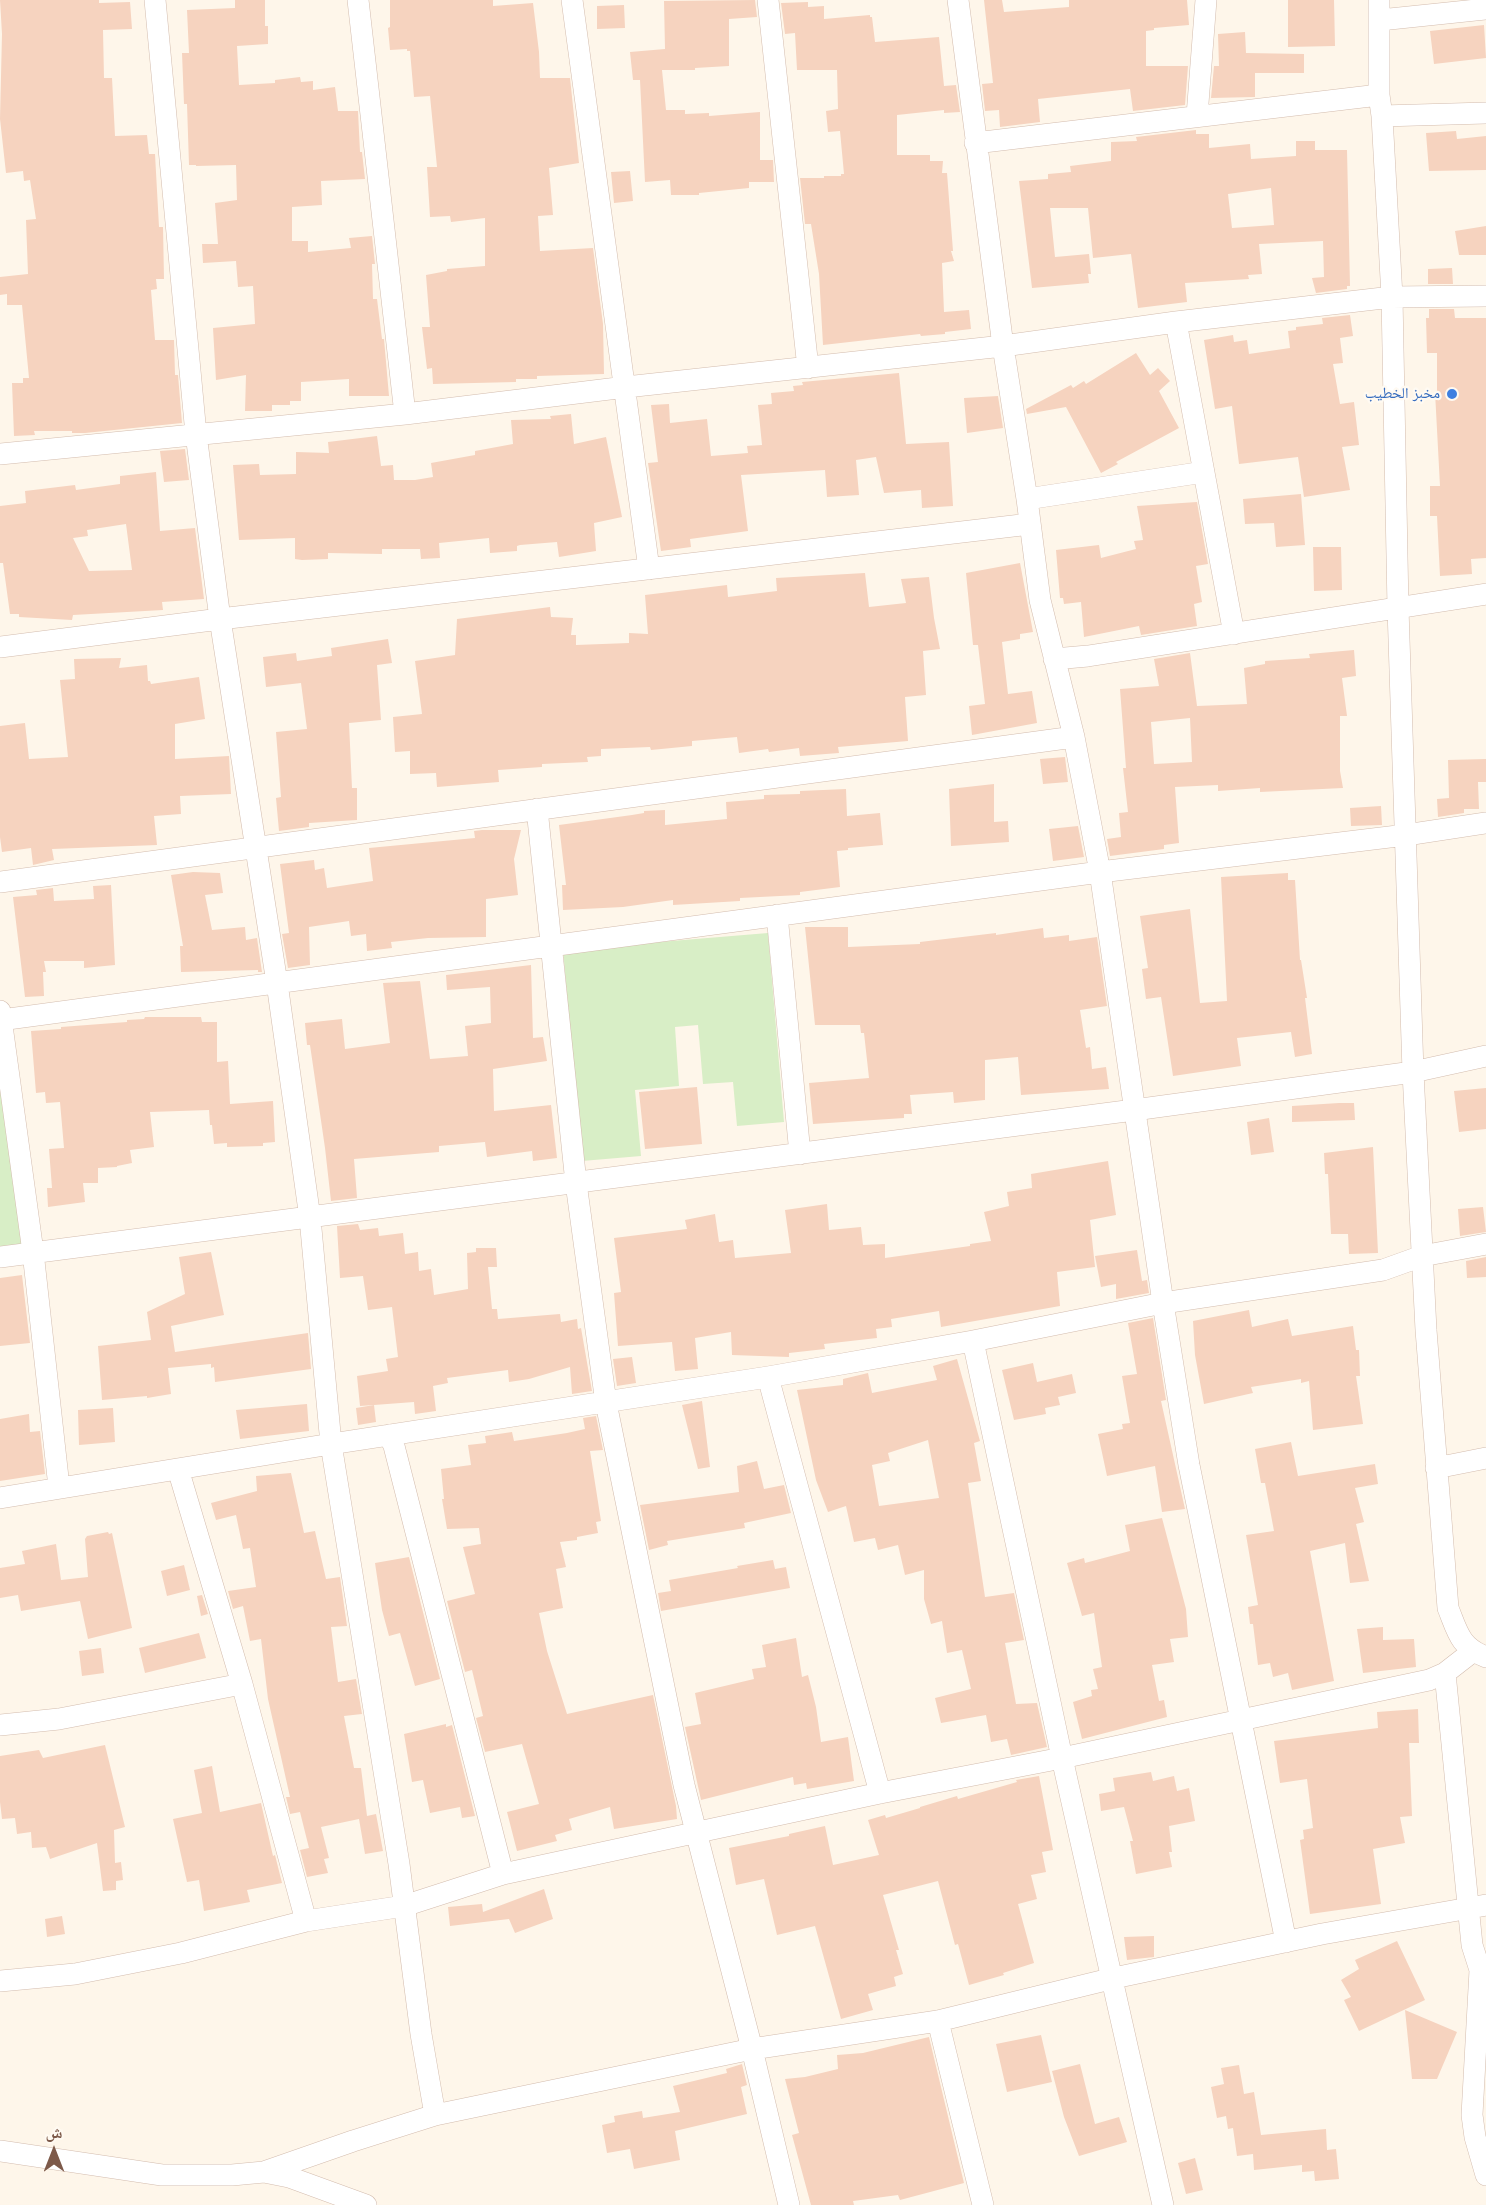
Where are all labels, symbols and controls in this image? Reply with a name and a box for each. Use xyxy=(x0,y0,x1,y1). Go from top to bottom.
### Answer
place label: مخبز الخطيب xyxy=(1365,385,1440,403)
marker: مخبز الخطيب xyxy=(1445,387,1459,401)
north arrow xyxy=(24,2121,84,2181)
text: ش xyxy=(46,2124,62,2141)

